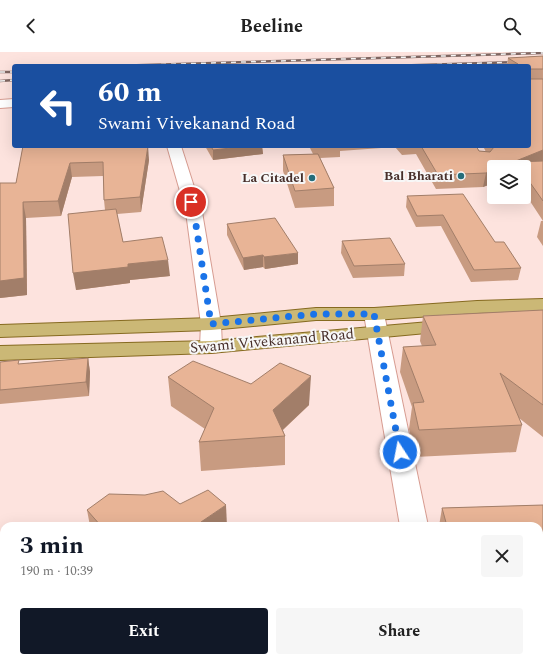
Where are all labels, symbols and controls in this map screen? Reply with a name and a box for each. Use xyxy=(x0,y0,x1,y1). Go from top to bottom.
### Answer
text: Beeline xyxy=(240,13,303,40)
icon: back xyxy=(20,15,42,37)
icon: search xyxy=(501,15,523,37)
text: 60 m xyxy=(98,71,162,114)
icon: left xyxy=(32,80,84,132)
text: Swami Vivekanand Road xyxy=(98,110,295,137)
map controls xyxy=(487,160,531,204)
button: layers xyxy=(487,160,531,204)
place label: Bal Bharati xyxy=(384,166,453,186)
place label: La Citadel xyxy=(242,168,304,188)
marker: Bal Bharati xyxy=(456,171,466,181)
marker: La Citadel xyxy=(307,173,317,183)
pin xyxy=(174,185,208,219)
icon: arrive xyxy=(180,191,202,213)
street label: Swami Vivekanand Road xyxy=(189,322,355,360)
position arrow xyxy=(379,431,421,473)
text: 3 min xyxy=(20,528,84,564)
button: close xyxy=(481,535,523,577)
text: 190 m · 10:39 xyxy=(20,561,93,581)
button: Exit xyxy=(20,608,268,654)
button: Share xyxy=(276,608,523,654)

